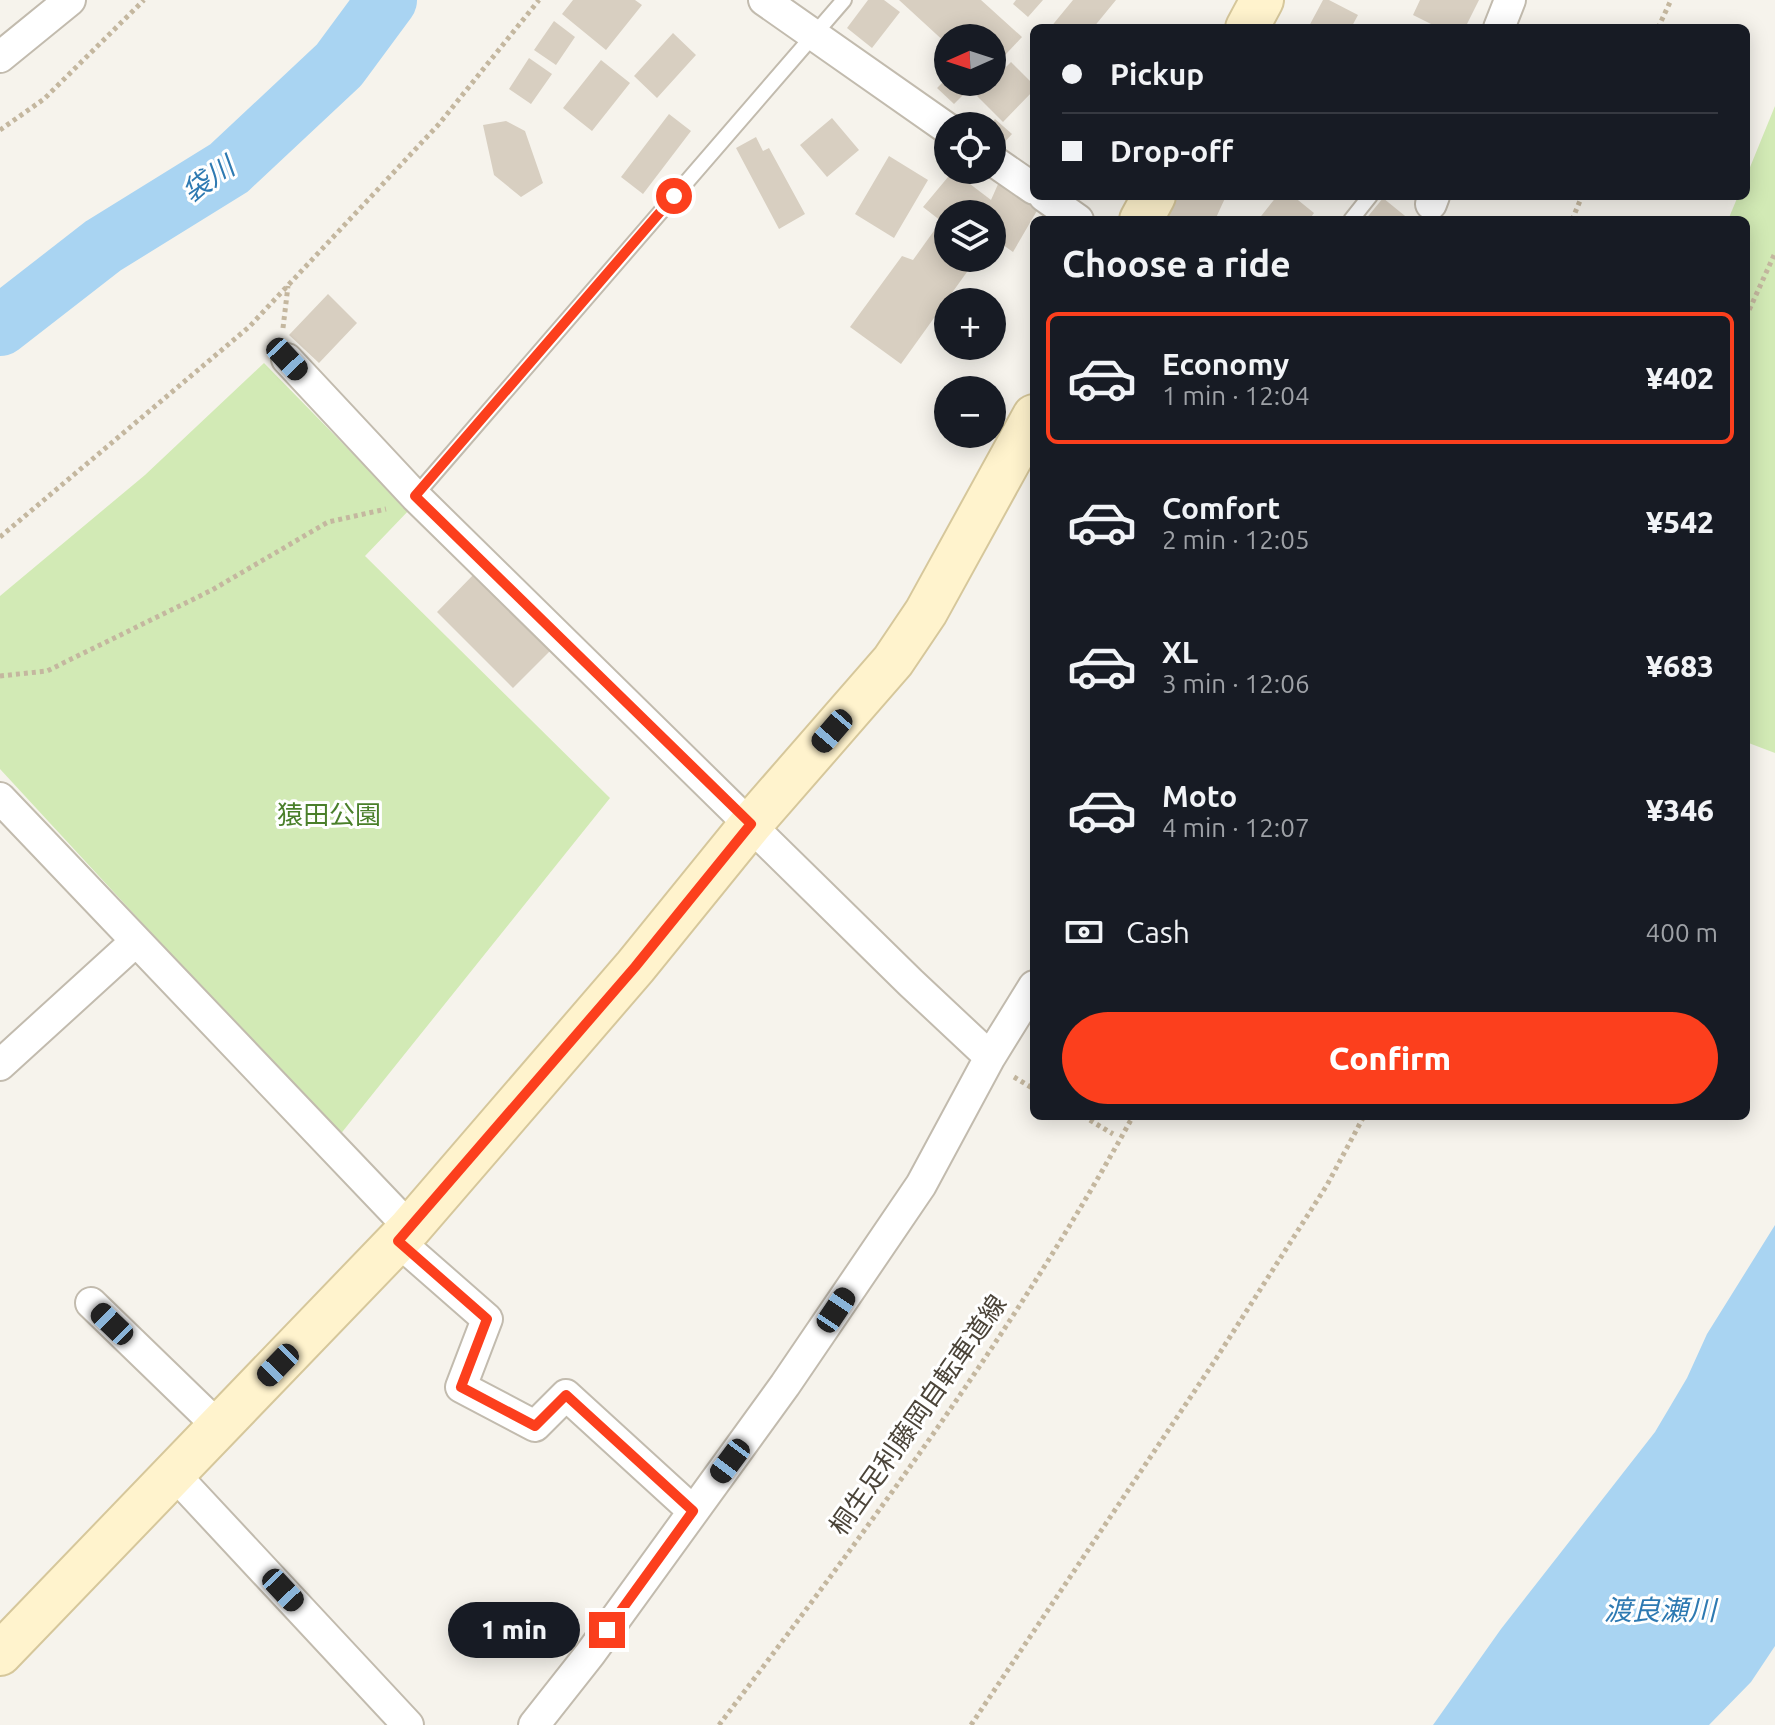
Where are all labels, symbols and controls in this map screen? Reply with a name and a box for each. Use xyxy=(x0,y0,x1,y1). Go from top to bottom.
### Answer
north arrow xyxy=(934,24,1006,96)
map controls xyxy=(934,24,1006,448)
text: Pickup xyxy=(1110,57,1204,91)
button: locate xyxy=(934,112,1006,184)
text: Drop-off xyxy=(1110,134,1233,168)
water label: 袋川 xyxy=(176,148,242,207)
route start xyxy=(656,178,692,214)
button: layers xyxy=(934,200,1006,272)
text: Choose a ride xyxy=(1062,243,1291,284)
button: + xyxy=(934,288,1006,360)
car xyxy=(262,333,312,385)
icon: car xyxy=(1066,342,1138,414)
text: Economy xyxy=(1162,347,1289,381)
text: ¥402 xyxy=(1646,361,1714,395)
button: − xyxy=(934,376,1006,448)
text: 1 min · 12:04 xyxy=(1162,381,1310,410)
icon: car xyxy=(1066,486,1138,558)
text: Comfort xyxy=(1162,491,1280,525)
text: ¥542 xyxy=(1646,505,1714,539)
text: 2 min · 12:05 xyxy=(1162,525,1310,554)
icon: car xyxy=(1066,630,1138,702)
text: XL xyxy=(1162,635,1198,669)
text: ¥683 xyxy=(1646,649,1714,683)
text: 3 min · 12:06 xyxy=(1162,669,1310,698)
car xyxy=(807,705,857,757)
icon: car xyxy=(1066,774,1138,846)
text: Moto xyxy=(1162,779,1237,813)
text: ¥346 xyxy=(1646,793,1714,827)
park label: 猿田公園 xyxy=(277,800,381,829)
text: 4 min · 12:07 xyxy=(1162,813,1310,842)
icon: cash xyxy=(1062,910,1106,954)
text: Cash xyxy=(1126,915,1190,949)
text: 400 m xyxy=(1646,918,1718,947)
button: Confirm xyxy=(1062,1012,1718,1104)
car xyxy=(813,1283,859,1337)
street label: 桐生足利藤岡自転車道線 xyxy=(824,1289,1011,1540)
car xyxy=(86,1299,138,1349)
car xyxy=(253,1339,303,1391)
car xyxy=(706,1435,754,1487)
car xyxy=(258,1564,308,1616)
water label: 渡良瀬川 xyxy=(1604,1594,1719,1625)
callout: 1 min xyxy=(447,1602,579,1658)
route end xyxy=(589,1612,625,1648)
text: 1 min xyxy=(481,1615,547,1644)

